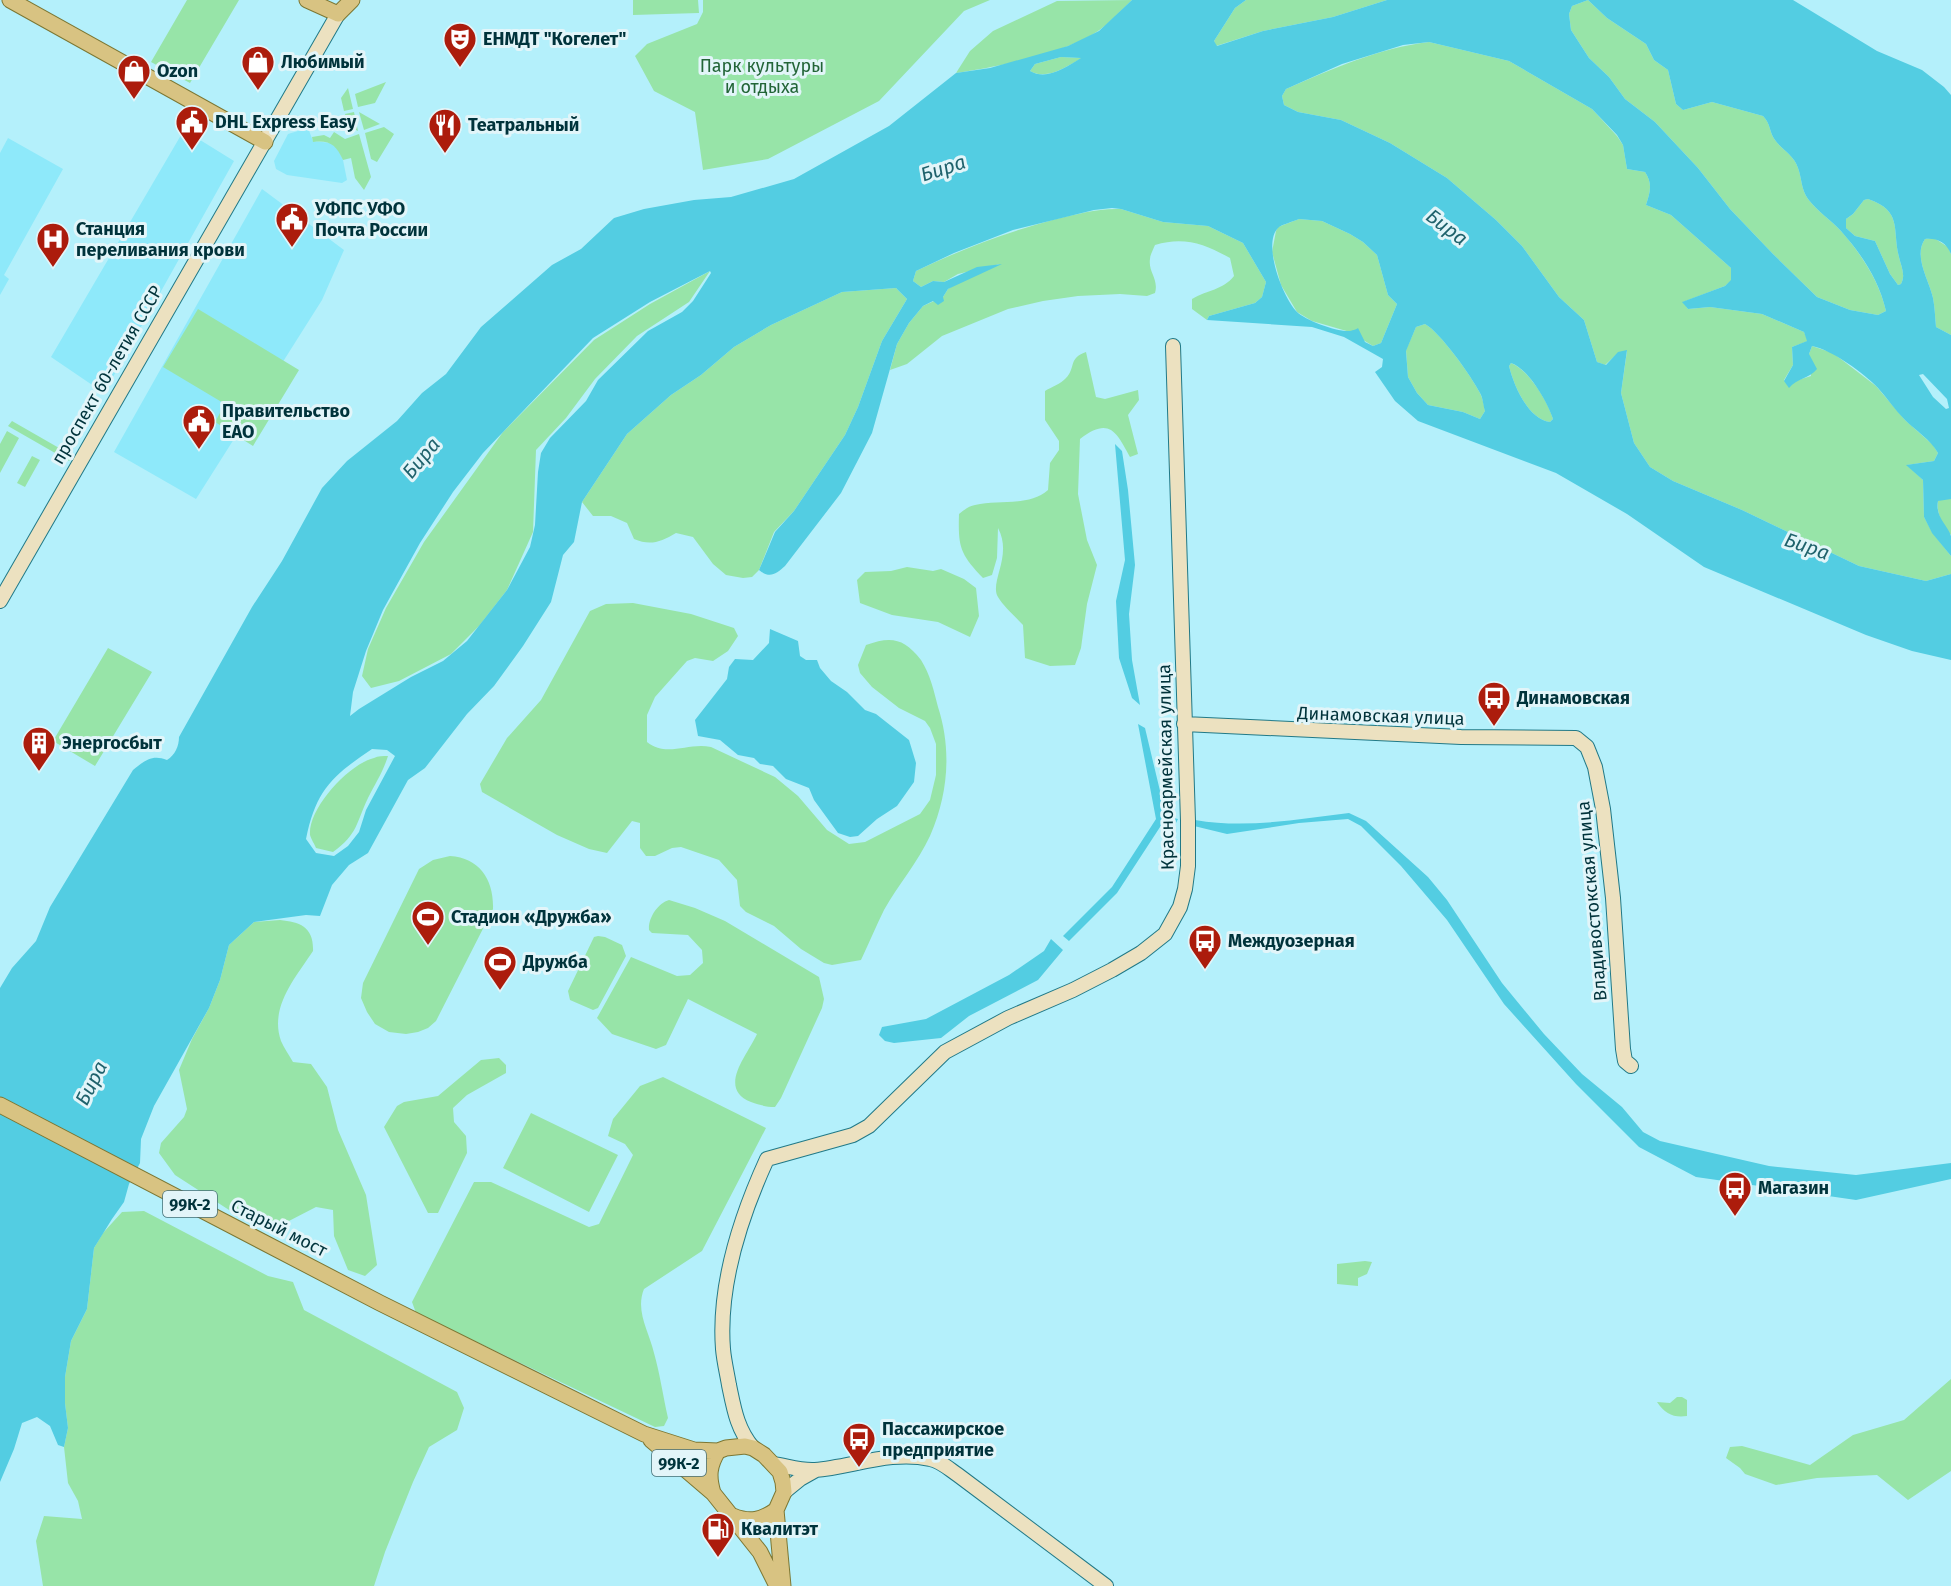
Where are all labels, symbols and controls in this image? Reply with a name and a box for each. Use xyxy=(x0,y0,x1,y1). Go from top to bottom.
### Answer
theatre icon: ЕНМДТ "Когелет" xyxy=(442,21,478,68)
place label: ЕНМДТ "Когелет" xyxy=(483,28,626,50)
shop icon: Любимый xyxy=(240,44,276,91)
place label: Любимый xyxy=(281,51,365,73)
shop icon: Ozon xyxy=(116,53,152,100)
park label: Парк культуры и отдыха xyxy=(700,55,824,98)
place label: Ozon xyxy=(157,60,198,82)
public building icon: DHL Express Easy xyxy=(174,104,210,151)
restaurant icon: Театральный xyxy=(427,107,463,154)
place label: DHL Express Easy xyxy=(215,111,357,133)
place label: Театральный xyxy=(468,114,579,136)
water label: Бира xyxy=(917,149,969,187)
place label: УФПС УФО Почта России xyxy=(314,198,428,241)
public building icon: УФПС УФО Почта России xyxy=(274,201,310,248)
water label: Бира xyxy=(1421,204,1473,250)
place label: Станция переливания крови xyxy=(76,218,245,261)
hospital icon: Станция переливания крови xyxy=(35,221,71,268)
street label: проспект 60-летия СССР xyxy=(47,282,167,468)
place label: Правительство ЕАО xyxy=(222,400,350,443)
public building icon: Правительство ЕАО xyxy=(181,403,217,450)
water label: Бира xyxy=(397,433,445,483)
water label: Бира xyxy=(1781,527,1833,565)
street label: Красноармейская улица xyxy=(1153,664,1179,870)
bus stop icon: Динамовская xyxy=(1476,680,1512,727)
place label: Динамовская xyxy=(1516,687,1630,709)
street label: Динамовская улица xyxy=(1296,702,1465,730)
building icon: Энергосбыт xyxy=(21,725,57,772)
place label: Энергосбыт xyxy=(62,732,162,754)
street label: Владивостокская улица xyxy=(1572,800,1612,1002)
sports icon: Стадион «Дружба» xyxy=(410,899,446,946)
place label: Стадион «Дружба» xyxy=(451,906,611,928)
bus stop icon: Междуозерная xyxy=(1187,923,1223,970)
place label: Междуозерная xyxy=(1228,930,1355,952)
sports icon: Дружба xyxy=(482,944,518,991)
place label: Дружба xyxy=(522,951,588,973)
water label: Бира xyxy=(70,1057,112,1109)
bus stop icon: Магазин xyxy=(1717,1170,1753,1217)
place label: Магазин xyxy=(1758,1177,1829,1199)
road number: 99К-2 xyxy=(163,1191,217,1217)
street label: Старый мост xyxy=(227,1194,332,1262)
place label: Пассажирское предприятие xyxy=(882,1418,1004,1461)
bus stop icon: Пассажирское предприятие xyxy=(841,1421,877,1468)
road number: 99К-2 xyxy=(652,1450,706,1476)
fuel station icon: Квалитэт xyxy=(700,1511,736,1558)
place label: Квалитэт xyxy=(741,1518,819,1540)

